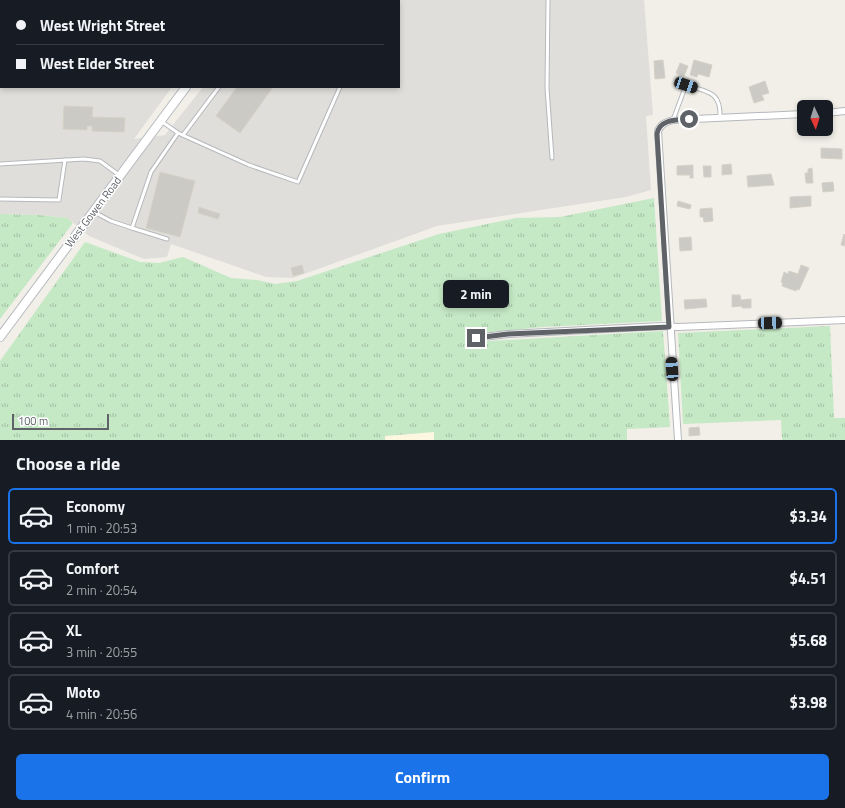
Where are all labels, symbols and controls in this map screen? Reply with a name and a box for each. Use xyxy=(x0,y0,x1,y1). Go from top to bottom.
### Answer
text: West Wright Street xyxy=(40,14,165,37)
text: West Elder Street xyxy=(40,52,154,75)
car xyxy=(673,76,699,94)
north arrow xyxy=(797,100,833,136)
map controls xyxy=(797,100,833,136)
route start xyxy=(680,110,698,128)
street label: West Gowen Road xyxy=(61,173,125,251)
callout: 2 min xyxy=(443,280,509,308)
text: 2 min xyxy=(460,284,492,304)
car xyxy=(758,317,782,329)
route end xyxy=(467,329,485,347)
car xyxy=(665,357,679,381)
scale bar xyxy=(12,412,109,431)
text: 100 m xyxy=(18,413,48,429)
text: Choose a ride xyxy=(16,450,120,477)
text: Economy xyxy=(66,495,125,518)
icon: car xyxy=(18,498,54,534)
text: $3.34 xyxy=(790,505,827,528)
text: 1 min · 20:53 xyxy=(66,518,137,538)
text: Comfort xyxy=(66,557,119,580)
icon: car xyxy=(18,560,54,596)
text: $4.51 xyxy=(790,567,827,590)
text: 2 min · 20:54 xyxy=(66,580,137,600)
text: XL xyxy=(66,619,82,642)
icon: car xyxy=(18,622,54,658)
text: $5.68 xyxy=(790,629,827,652)
text: 3 min · 20:55 xyxy=(66,642,137,662)
text: Moto xyxy=(66,681,100,704)
icon: car xyxy=(18,684,54,720)
text: $3.98 xyxy=(790,691,827,714)
text: 4 min · 20:56 xyxy=(66,704,137,724)
button: Confirm xyxy=(16,754,829,800)

